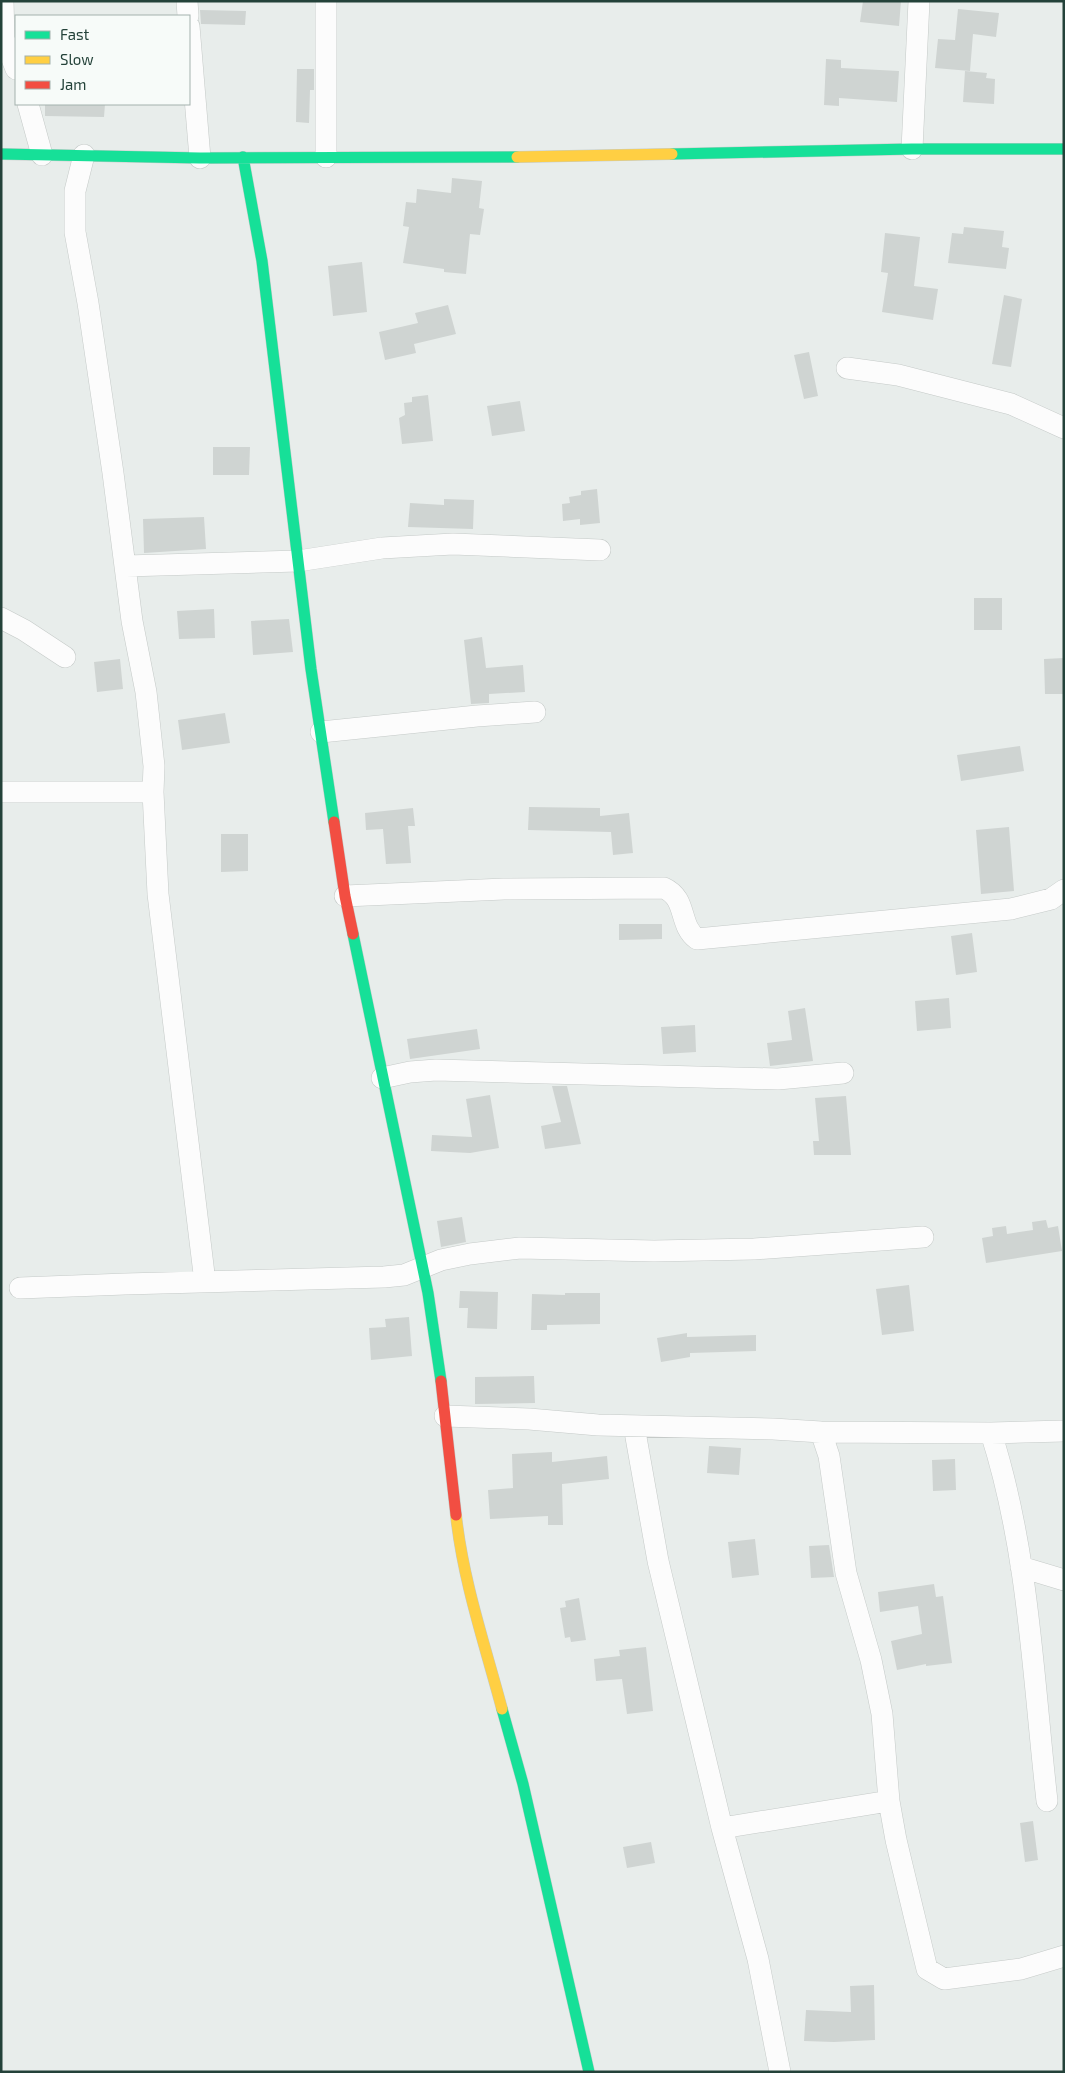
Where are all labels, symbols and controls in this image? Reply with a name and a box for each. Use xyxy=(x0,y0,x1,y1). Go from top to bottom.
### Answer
legend xyxy=(15,15,190,105)
text: Fast xyxy=(60,25,90,43)
text: Slow xyxy=(60,50,94,68)
text: Jam xyxy=(60,75,86,93)

